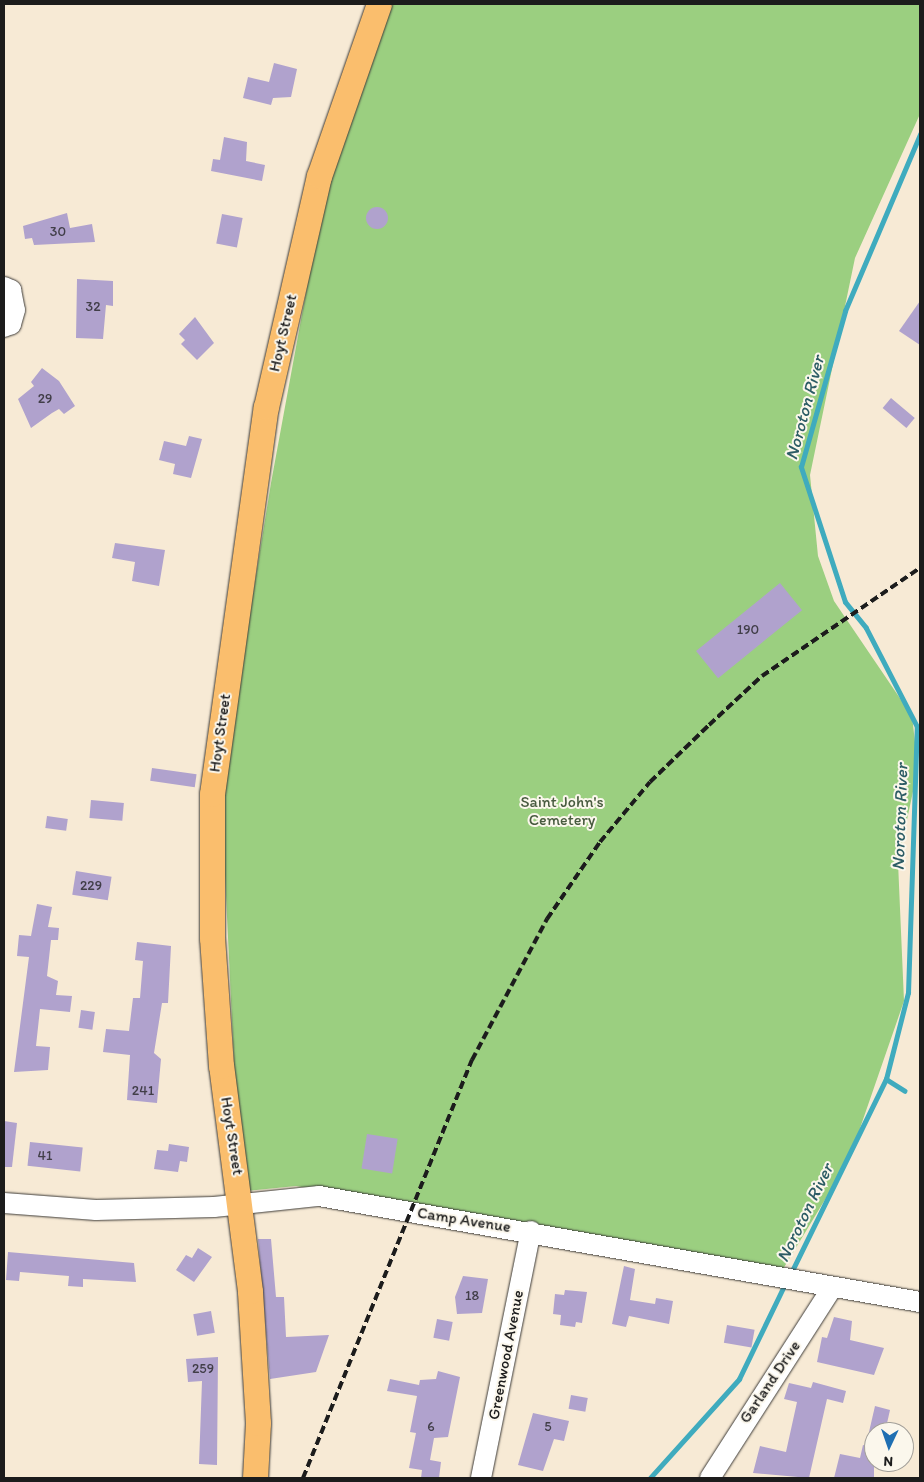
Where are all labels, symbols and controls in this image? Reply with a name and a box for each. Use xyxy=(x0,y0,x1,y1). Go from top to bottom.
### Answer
house number: 30 xyxy=(50,224,66,240)
street label: Hoyt Street xyxy=(265,293,301,373)
house number: 32 xyxy=(86,299,100,315)
water label: Noroton River xyxy=(781,354,829,462)
house number: 29 xyxy=(38,391,52,407)
house number: 190 xyxy=(737,622,759,638)
street label: Hoyt Street xyxy=(205,693,235,773)
water label: Noroton River xyxy=(887,763,913,871)
park label: Saint John's Cemetery xyxy=(520,792,604,830)
house number: 229 xyxy=(80,878,102,894)
house number: 241 xyxy=(132,1083,154,1099)
street label: Hoyt Street xyxy=(216,1096,248,1176)
house number: 41 xyxy=(38,1148,52,1164)
water label: Noroton River xyxy=(772,1160,838,1266)
street label: Camp Avenue xyxy=(416,1203,512,1237)
house number: 18 xyxy=(465,1288,479,1304)
street label: Greenwood Avenue xyxy=(484,1289,528,1421)
street label: Garland Drive xyxy=(735,1337,805,1427)
house number: 259 xyxy=(192,1361,214,1377)
house number: 6 xyxy=(427,1419,435,1435)
house number: 5 xyxy=(544,1419,552,1435)
north arrow xyxy=(864,1422,914,1472)
text: N xyxy=(883,1453,893,1470)

